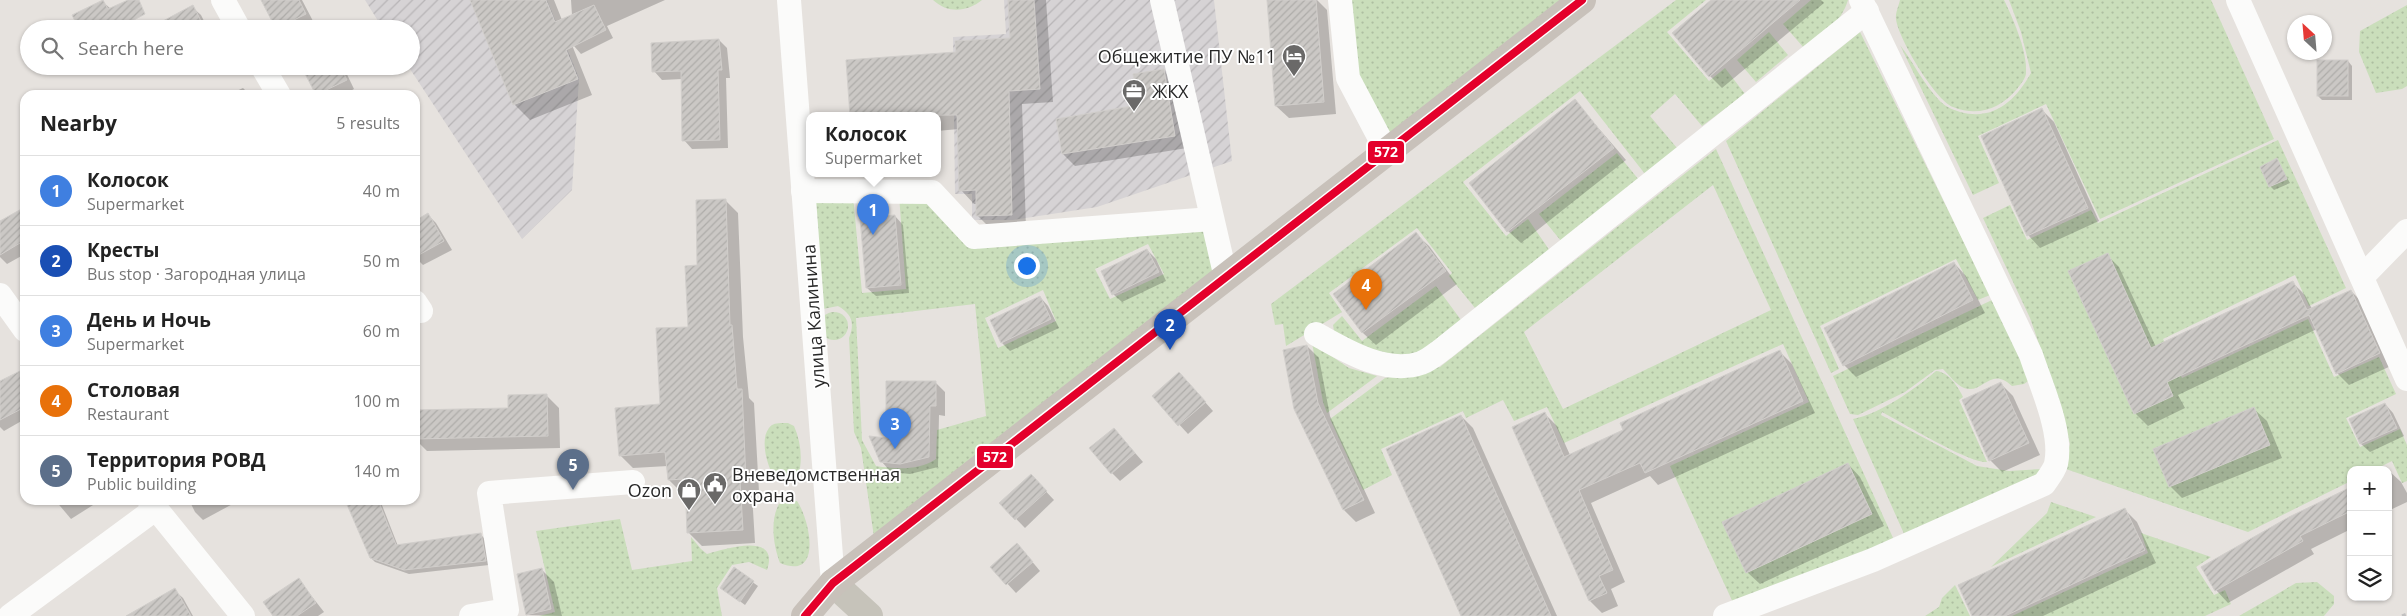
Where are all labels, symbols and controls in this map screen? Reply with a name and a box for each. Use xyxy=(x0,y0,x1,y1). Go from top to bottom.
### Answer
north arrow xyxy=(2287,15,2332,60)
search box xyxy=(20,20,420,75)
icon: search xyxy=(38,34,66,62)
text: Search here xyxy=(78,35,184,61)
hotel icon: Общежитие ПУ №11 xyxy=(1281,43,1307,77)
place label: Общежитие ПУ №11 xyxy=(1098,44,1276,68)
office icon: ЖКХ xyxy=(1121,78,1147,112)
place label: ЖКХ xyxy=(1152,79,1189,103)
text: Nearby xyxy=(40,109,117,137)
text: 5 results xyxy=(336,112,400,134)
popup xyxy=(806,112,941,177)
text: Колосок xyxy=(825,121,907,147)
line badge: 572 xyxy=(1367,140,1405,164)
text: 572 xyxy=(1374,142,1398,161)
text: Supermarket xyxy=(825,147,922,169)
text: Колосок xyxy=(87,167,169,193)
text: 1 xyxy=(51,180,61,202)
text: 40 m xyxy=(363,180,400,202)
text: Supermarket xyxy=(87,193,184,215)
pin: 1 xyxy=(857,194,889,235)
text: Кресты xyxy=(87,237,159,263)
street label: улица Калинина xyxy=(796,244,830,388)
text: 2 xyxy=(51,250,61,272)
text: 50 m xyxy=(363,250,400,272)
your location xyxy=(1014,253,1040,279)
text: Bus stop · Загородная улица xyxy=(87,263,306,285)
pin: 4 xyxy=(1350,269,1382,310)
text: День и Ночь xyxy=(87,307,211,333)
pin: 2 xyxy=(1154,309,1186,350)
text: 3 xyxy=(51,320,61,342)
text: 60 m xyxy=(363,320,400,342)
text: Supermarket xyxy=(87,333,184,355)
text: Столовая xyxy=(87,377,180,403)
text: 4 xyxy=(51,390,61,412)
text: 100 m xyxy=(354,390,400,412)
text: Restaurant xyxy=(87,403,169,425)
pin: 3 xyxy=(879,408,911,449)
line badge: 572 xyxy=(976,445,1014,469)
text: Территория РОВД xyxy=(87,447,265,473)
text: 572 xyxy=(983,447,1007,466)
pin: 5 xyxy=(557,449,589,490)
text: 5 xyxy=(51,460,61,482)
text: 140 m xyxy=(354,460,400,482)
place label: Вневедомственная охрана xyxy=(732,462,900,507)
map controls xyxy=(2347,466,2392,601)
button: + xyxy=(2347,466,2392,511)
public building icon: Вневедомственная охрана xyxy=(702,471,728,505)
text: Public building xyxy=(87,473,196,495)
shop icon: Ozon xyxy=(676,477,702,511)
place label: Ozon xyxy=(628,478,672,502)
button: − xyxy=(2347,511,2392,556)
button: layers xyxy=(2347,556,2392,601)

